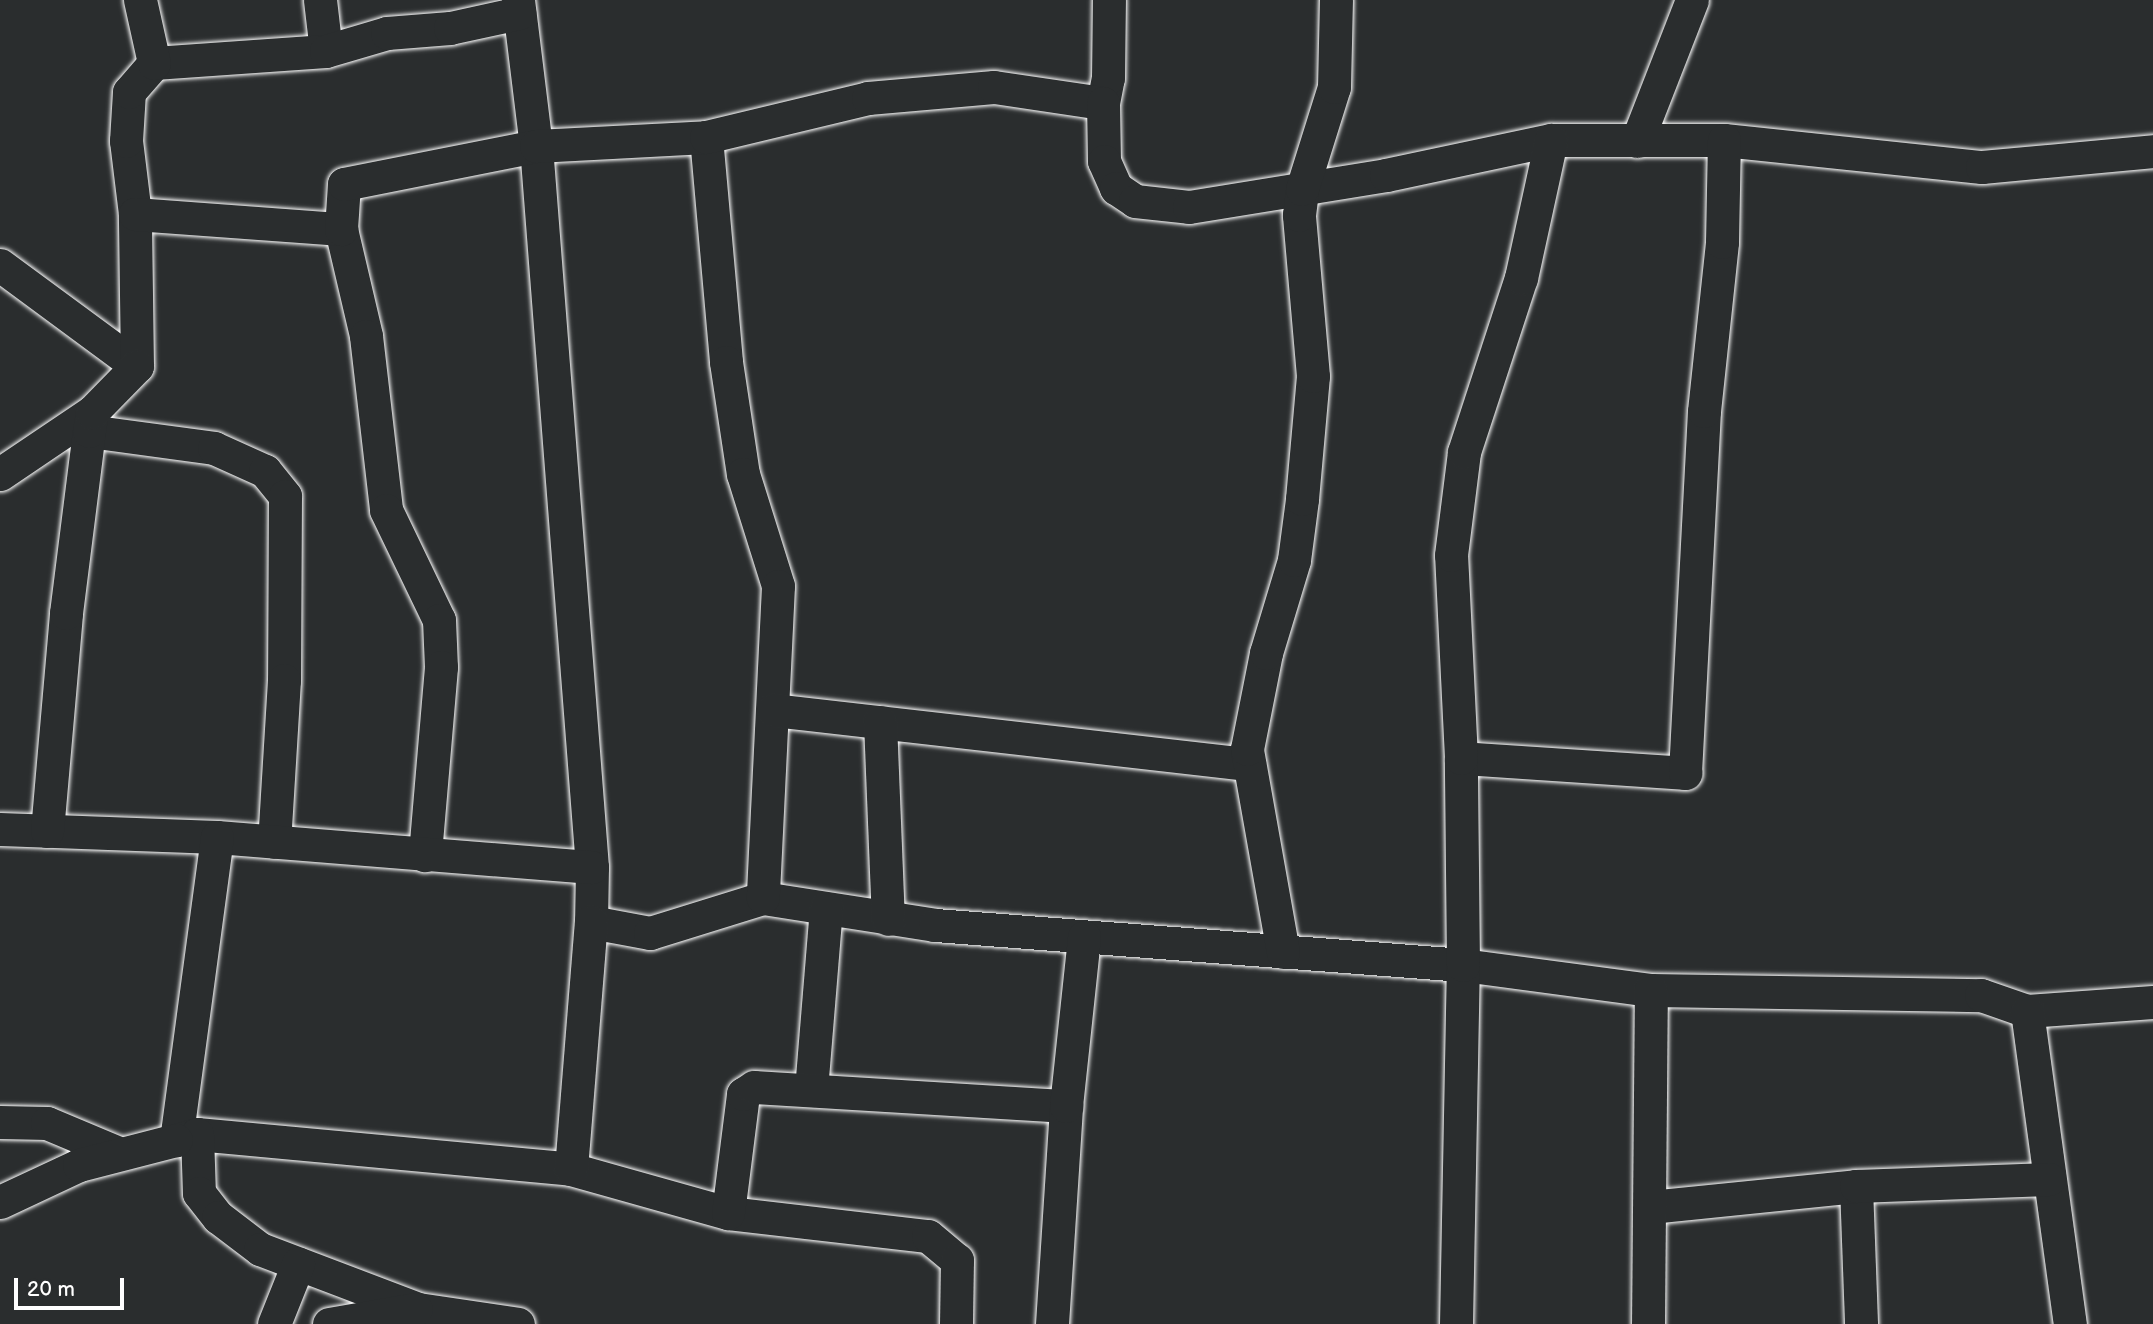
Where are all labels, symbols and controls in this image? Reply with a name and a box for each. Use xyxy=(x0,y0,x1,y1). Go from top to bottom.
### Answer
scale bar xyxy=(18,1264,128,1308)
text: 20 m xyxy=(27,1277,75,1302)

